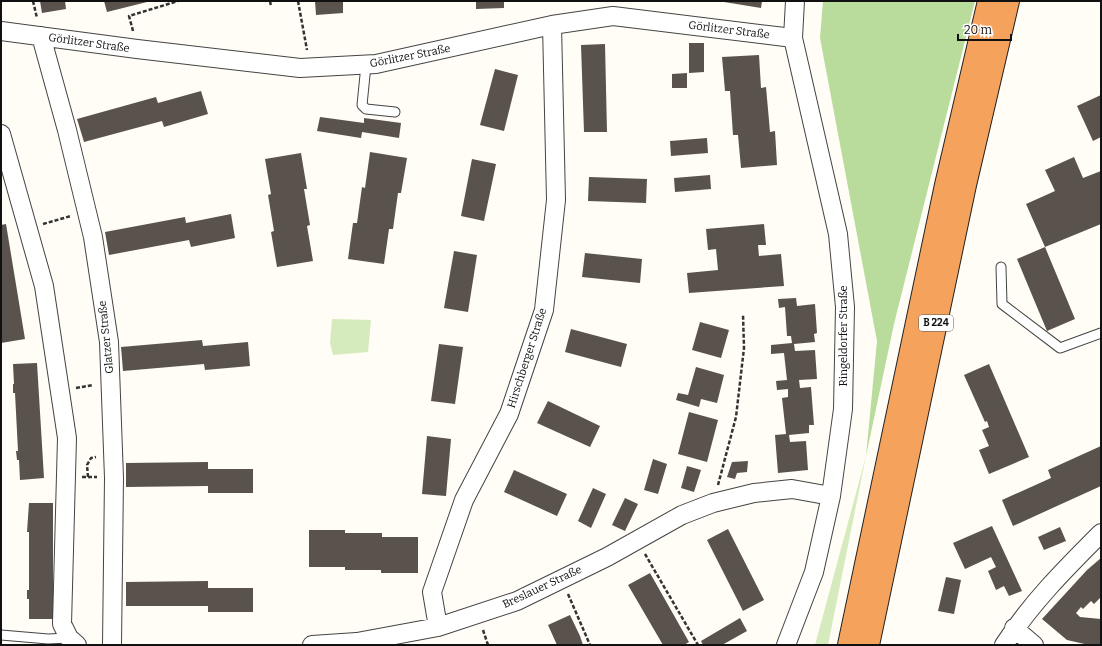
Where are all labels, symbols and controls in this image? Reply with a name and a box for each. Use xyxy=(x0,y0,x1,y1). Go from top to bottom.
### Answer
scale bar xyxy=(958,16,1011,42)
street label: Görlitzer Straße xyxy=(688,19,770,41)
text: 20 m xyxy=(964,23,993,37)
street label: Görlitzer Straße xyxy=(48,31,130,55)
street label: Görlitzer Straße xyxy=(369,42,451,70)
street label: Ringeldorfer Straße xyxy=(837,286,850,386)
street label: Glatzer Straße xyxy=(96,300,116,374)
street label: Hirschberger Straße xyxy=(505,306,549,410)
road number: B 224 xyxy=(919,315,953,331)
street label: Breslauer Straße xyxy=(500,563,584,611)

